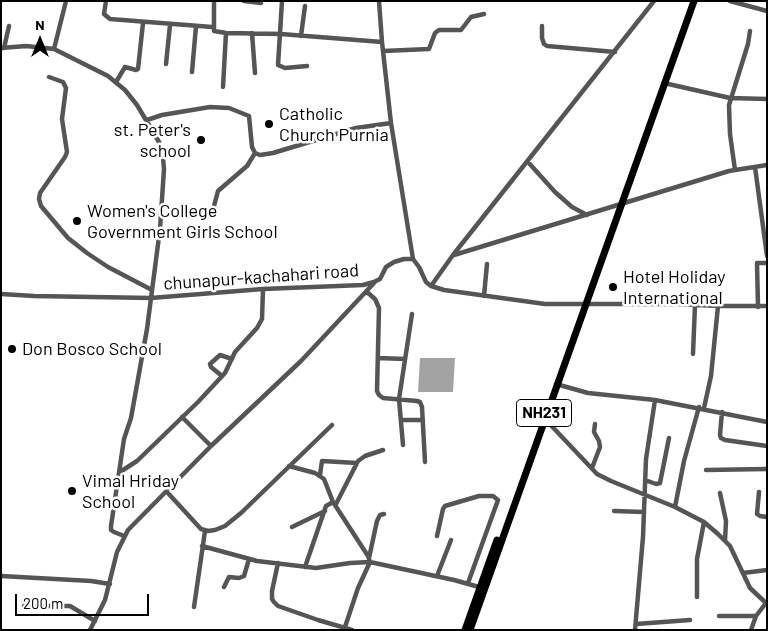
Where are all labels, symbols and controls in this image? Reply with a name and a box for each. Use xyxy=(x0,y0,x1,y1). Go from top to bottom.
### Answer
north arrow xyxy=(15,15,65,65)
text: N xyxy=(35,16,45,33)
place label: Catholic Church Purnia xyxy=(279,103,389,146)
marker: Catholic Church Purnia xyxy=(263,118,275,130)
place label: st. Peter's school xyxy=(114,119,191,162)
marker: st. Peter's school xyxy=(195,134,207,146)
place label: Women's College Government Girls School xyxy=(87,200,278,242)
marker: Women's College Government Girls School xyxy=(71,215,83,227)
street label: chunapur-kachahari road xyxy=(162,259,360,295)
place label: Hotel Holiday International xyxy=(623,266,726,308)
marker: Hotel Holiday International xyxy=(607,281,619,293)
place label: Don Bosco School xyxy=(22,338,162,360)
marker: Don Bosco School xyxy=(6,343,18,355)
road number: NH231 xyxy=(516,399,572,426)
place label: Vimal Hriday School xyxy=(82,470,179,512)
marker: Vimal Hriday School xyxy=(66,485,78,497)
scale bar xyxy=(18,584,151,616)
text: 200 m xyxy=(23,594,63,612)

